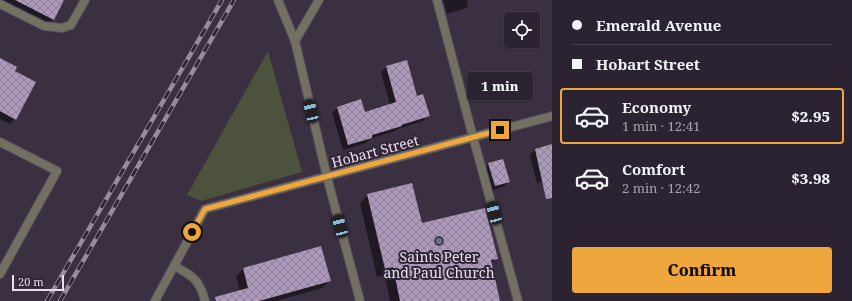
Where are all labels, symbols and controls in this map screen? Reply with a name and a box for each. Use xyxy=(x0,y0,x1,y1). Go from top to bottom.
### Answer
map controls xyxy=(504,12,540,48)
button: locate xyxy=(504,12,540,48)
text: Emerald Avenue xyxy=(596,15,721,35)
text: Hobart Street xyxy=(596,54,700,74)
callout: 1 min xyxy=(467,72,533,100)
text: 1 min xyxy=(481,77,519,95)
text: Economy xyxy=(622,97,691,117)
car xyxy=(302,98,320,124)
icon: car xyxy=(574,98,610,134)
text: $2.95 xyxy=(791,106,830,126)
text: 1 min · 12:41 xyxy=(622,117,700,135)
route end xyxy=(491,121,509,139)
street label: Hobart Street xyxy=(329,130,421,172)
text: Comfort xyxy=(622,159,685,179)
icon: car xyxy=(574,160,610,196)
text: $3.98 xyxy=(791,168,830,188)
text: 2 min · 12:42 xyxy=(622,179,700,197)
car xyxy=(485,200,503,226)
car xyxy=(331,213,349,239)
route start xyxy=(183,223,201,241)
marker: Saints Peter and Paul Church xyxy=(434,236,444,246)
place label: Saints Peter and Paul Church xyxy=(383,247,495,282)
button: Confirm xyxy=(572,247,832,293)
scale bar xyxy=(12,273,64,292)
text: 20 m xyxy=(18,274,44,289)

